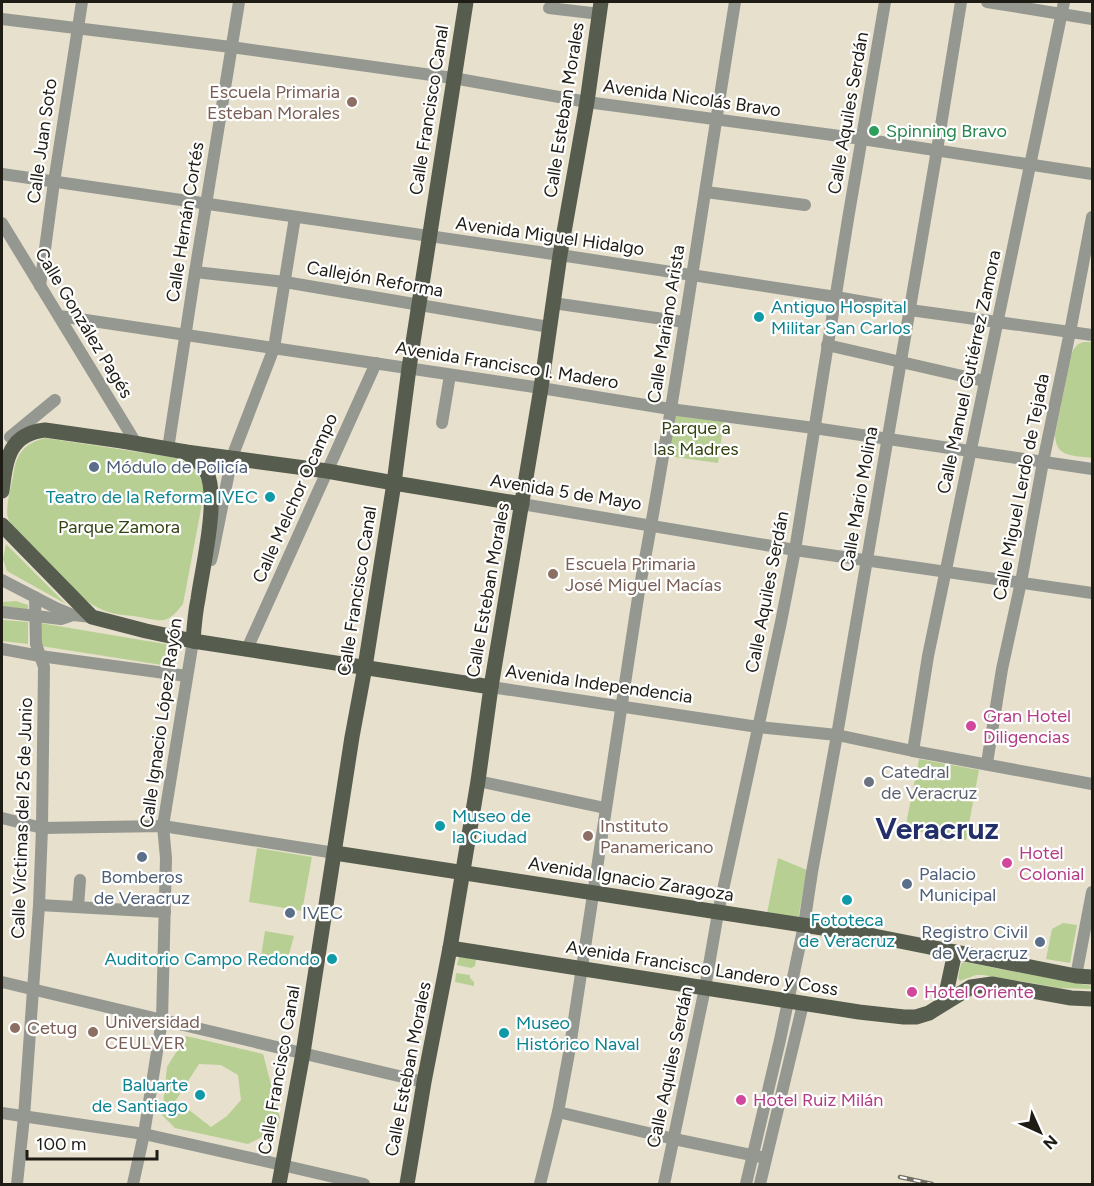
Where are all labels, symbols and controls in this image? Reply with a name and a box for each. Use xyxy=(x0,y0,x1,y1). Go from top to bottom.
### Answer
street label: Calle Esteban Morales xyxy=(539,21,589,199)
street label: Calle Francisco Canal xyxy=(405,24,453,196)
street label: Calle Aquiles Serdán xyxy=(823,30,873,196)
street label: Avenida Nicolás Bravo xyxy=(602,75,782,121)
street label: Calle Juan Soto xyxy=(22,77,62,205)
place label: Escuela Primaria Esteban Morales xyxy=(207,81,340,124)
marker: Escuela Primaria Esteban Morales xyxy=(345,95,359,109)
place label: Spinning Bravo xyxy=(886,120,1007,142)
marker: Spinning Bravo xyxy=(867,124,881,138)
street label: Calle Hernán Cortés xyxy=(161,140,209,304)
street label: Avenida Miguel Hidalgo xyxy=(454,212,646,260)
street label: Calle Mariano Arista xyxy=(643,243,689,405)
street label: Calle González Pagés xyxy=(30,244,138,402)
street label: Calle Manuel Gutiérrez Zamora xyxy=(932,248,1006,496)
street label: Callejón Reforma xyxy=(305,256,445,302)
place label: Antiguo Hospital Militar San Carlos xyxy=(771,296,911,339)
marker: Antiguo Hospital Militar San Carlos xyxy=(752,310,766,324)
street label: Avenida Francisco I. Madero xyxy=(394,336,620,394)
street label: Calle Miguel Lerdo de Tejada xyxy=(988,372,1054,602)
street label: Calle Melchor Ocampo xyxy=(248,410,342,586)
park label: Parque a las Madres xyxy=(653,417,739,460)
street label: Calle Mario Molina xyxy=(835,425,883,573)
place label: Módulo de Policía xyxy=(106,456,248,478)
marker: Módulo de Policía xyxy=(87,460,101,474)
street label: Avenida 5 de Mayo xyxy=(489,469,643,515)
place label: Teatro de la Reforma IVEC xyxy=(46,486,258,508)
marker: Teatro de la Reforma IVEC xyxy=(263,490,277,504)
street label: Calle Esteban Morales xyxy=(462,501,514,679)
street label: Calle Francisco Canal xyxy=(333,505,381,677)
street label: Calle Aquiles Serdán xyxy=(741,509,793,675)
park label: Parque Zamora xyxy=(58,516,180,538)
place label: Escuela Primaria José Miguel Macías xyxy=(565,553,722,596)
marker: Escuela Primaria José Miguel Macías xyxy=(546,567,560,581)
street label: Calle Ignacio López Rayón xyxy=(135,617,187,829)
street label: Avenida Independencia xyxy=(504,660,694,708)
street label: Calle Víctimas del 25 de Junio xyxy=(7,697,37,939)
place label: Gran Hotel Diligencias xyxy=(983,705,1071,748)
marker: Gran Hotel Diligencias xyxy=(964,719,978,733)
place label: Catedral de Veracruz xyxy=(881,761,978,804)
marker: Catedral de Veracruz xyxy=(862,775,876,789)
place label: Museo de la Ciudad xyxy=(452,805,531,848)
district label: Veracruz xyxy=(875,810,999,847)
place label: Instituto Panamericano xyxy=(600,815,713,858)
marker: Museo de la Ciudad xyxy=(433,819,447,833)
marker: Instituto Panamericano xyxy=(581,829,595,843)
place label: Hotel Colonial xyxy=(1019,842,1084,885)
marker: Bomberos de Veracruz xyxy=(135,850,149,864)
street label: Avenida Ignacio Zaragoza xyxy=(527,852,735,906)
marker: Hotel Colonial xyxy=(1000,856,1014,870)
place label: Palacio Municipal xyxy=(919,863,996,906)
place label: Bomberos de Veracruz xyxy=(94,866,190,909)
marker: Palacio Municipal xyxy=(900,877,914,891)
marker: Fototeca de Veracruz xyxy=(840,893,854,907)
place label: IVEC xyxy=(302,902,343,924)
marker: IVEC xyxy=(283,906,297,920)
place label: Fototeca de Veracruz xyxy=(799,909,895,952)
place label: Registro Civil de Veracruz xyxy=(921,921,1028,964)
marker: Registro Civil de Veracruz xyxy=(1033,935,1047,949)
street label: Avenida Francisco Landero y Coss xyxy=(564,936,840,1000)
place label: Auditorio Campo Redondo xyxy=(105,948,320,970)
marker: Auditorio Campo Redondo xyxy=(325,952,339,966)
street label: Calle Esteban Morales xyxy=(380,980,436,1158)
place label: Hotel Oriente xyxy=(924,981,1034,1003)
street label: Calle Francisco Canal xyxy=(253,984,305,1156)
street label: Calle Aquiles Serdán xyxy=(642,984,698,1150)
marker: Hotel Oriente xyxy=(905,985,919,999)
place label: Universidad CEULVER xyxy=(105,1011,200,1054)
place label: Museo Histórico Naval xyxy=(516,1012,639,1055)
place label: Cetug xyxy=(27,1017,77,1039)
marker: Cetug xyxy=(8,1021,22,1035)
marker: Universidad CEULVER xyxy=(86,1025,100,1039)
marker: Museo Histórico Naval xyxy=(497,1026,511,1040)
place label: Baluarte de Santiago xyxy=(92,1074,188,1117)
marker: Baluarte de Santiago xyxy=(193,1088,207,1102)
place label: Hotel Ruiz Milán xyxy=(753,1089,883,1111)
marker: Hotel Ruiz Milán xyxy=(734,1093,748,1107)
north arrow xyxy=(1010,1102,1070,1162)
scale bar xyxy=(27,1123,158,1161)
text: N xyxy=(1039,1131,1061,1153)
text: 100 m xyxy=(36,1133,86,1155)

